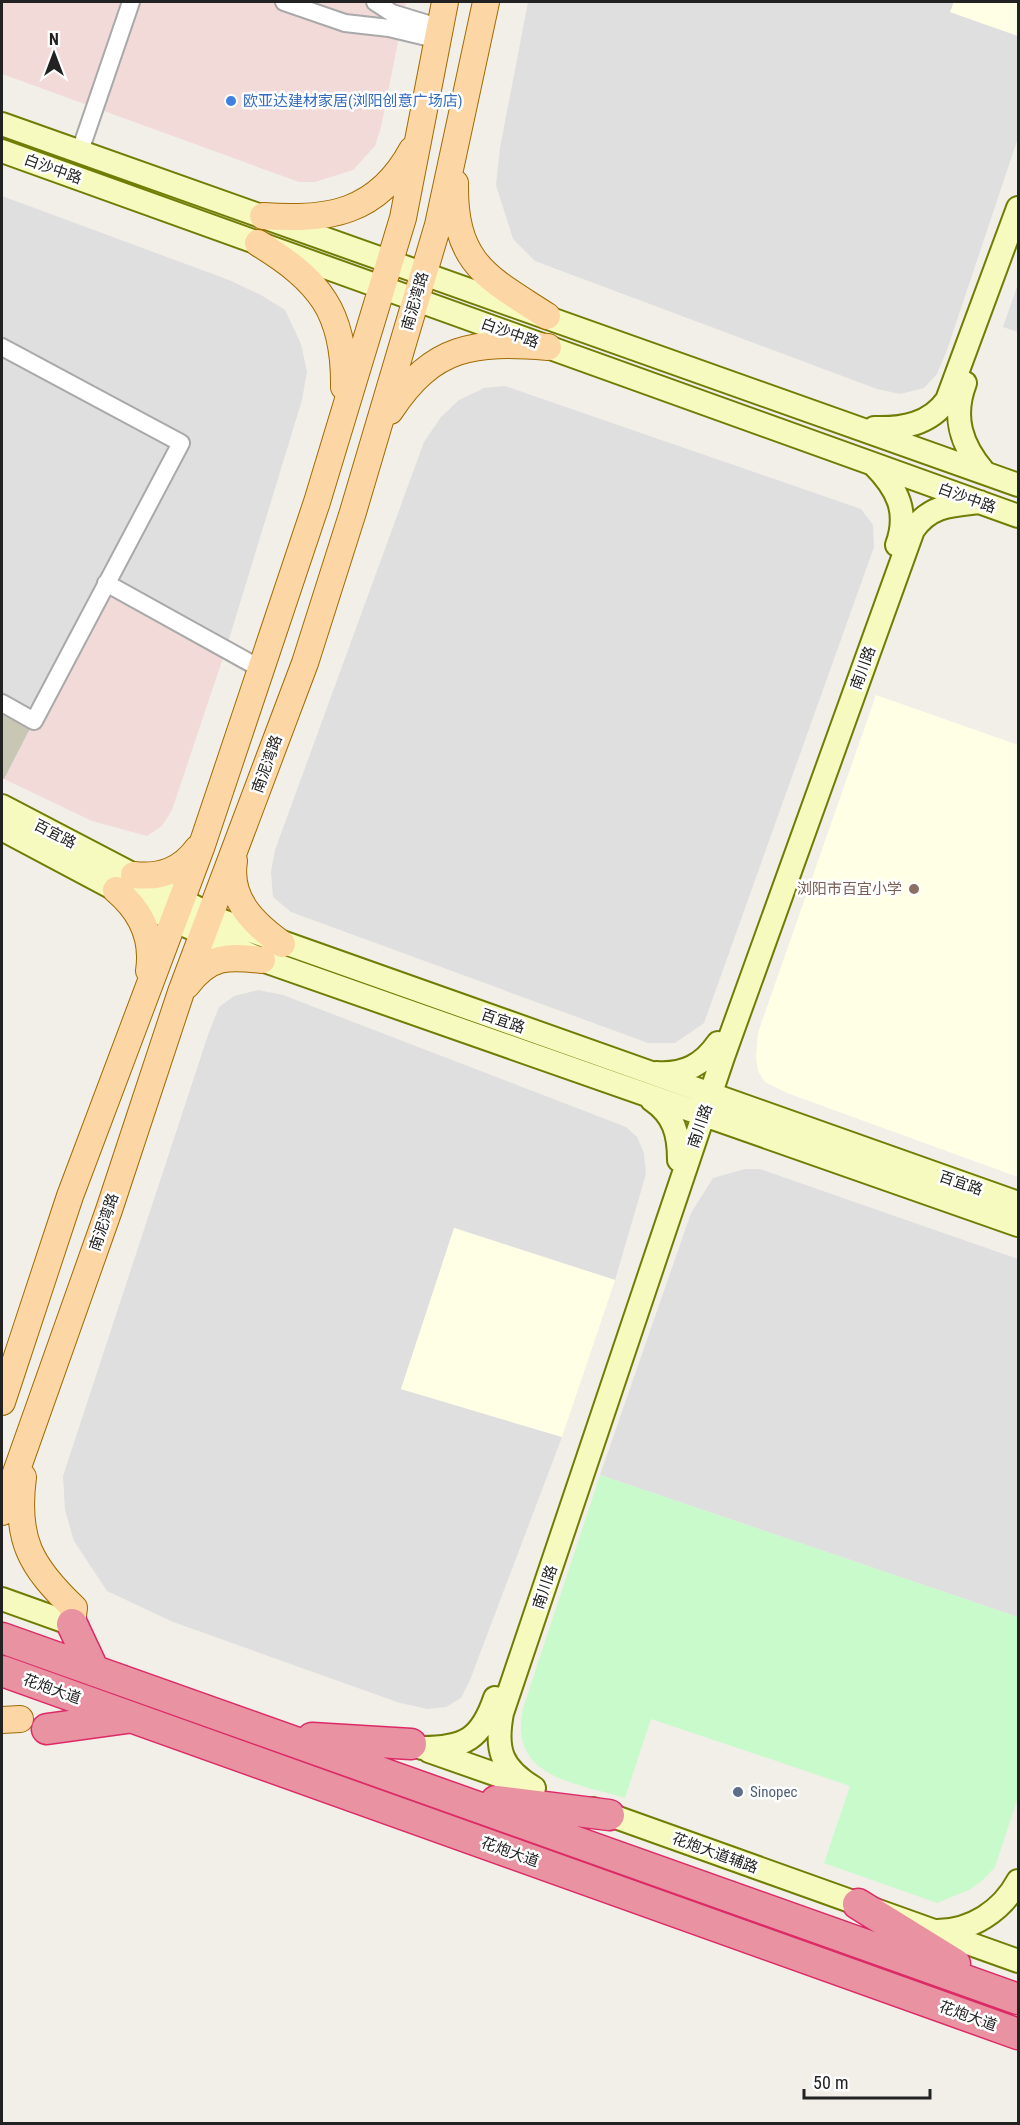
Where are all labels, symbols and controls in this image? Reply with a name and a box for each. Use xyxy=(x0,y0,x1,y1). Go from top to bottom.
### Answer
north arrow xyxy=(24,24,84,84)
text: N xyxy=(49,30,59,49)
place label: 欧亚达建材家居(浏阳创意广场店) xyxy=(243,92,463,110)
marker: 欧亚达建材家居(浏阳创意广场店) xyxy=(224,94,238,108)
street label: 白沙中路 xyxy=(22,150,84,188)
street label: 南泥湾路 xyxy=(398,270,432,332)
street label: 白沙中路 xyxy=(479,314,541,352)
street label: 白沙中路 xyxy=(936,479,998,517)
street label: 南川路 xyxy=(847,644,879,692)
street label: 南泥湾路 xyxy=(248,733,286,795)
street label: 百宜路 xyxy=(31,816,79,852)
place label: 浏阳市百宜小学 xyxy=(797,880,902,898)
marker: 浏阳市百宜小学 xyxy=(907,882,921,896)
street label: 百宜路 xyxy=(479,1005,527,1037)
street label: 南川路 xyxy=(684,1102,716,1150)
street label: 百宜路 xyxy=(937,1167,985,1199)
street label: 南泥湾路 xyxy=(86,1191,122,1253)
street label: 南川路 xyxy=(529,1563,561,1611)
street label: 花炮大道 xyxy=(21,1670,83,1708)
place label: Sinopec xyxy=(750,1783,797,1801)
marker: Sinopec xyxy=(731,1785,745,1799)
street label: 花炮大道辅路 xyxy=(670,1829,760,1877)
street label: 花炮大道 xyxy=(479,1833,541,1871)
street label: 花炮大道 xyxy=(937,1997,999,2035)
scale bar xyxy=(804,2062,930,2100)
text: 50 m xyxy=(813,2072,848,2093)

